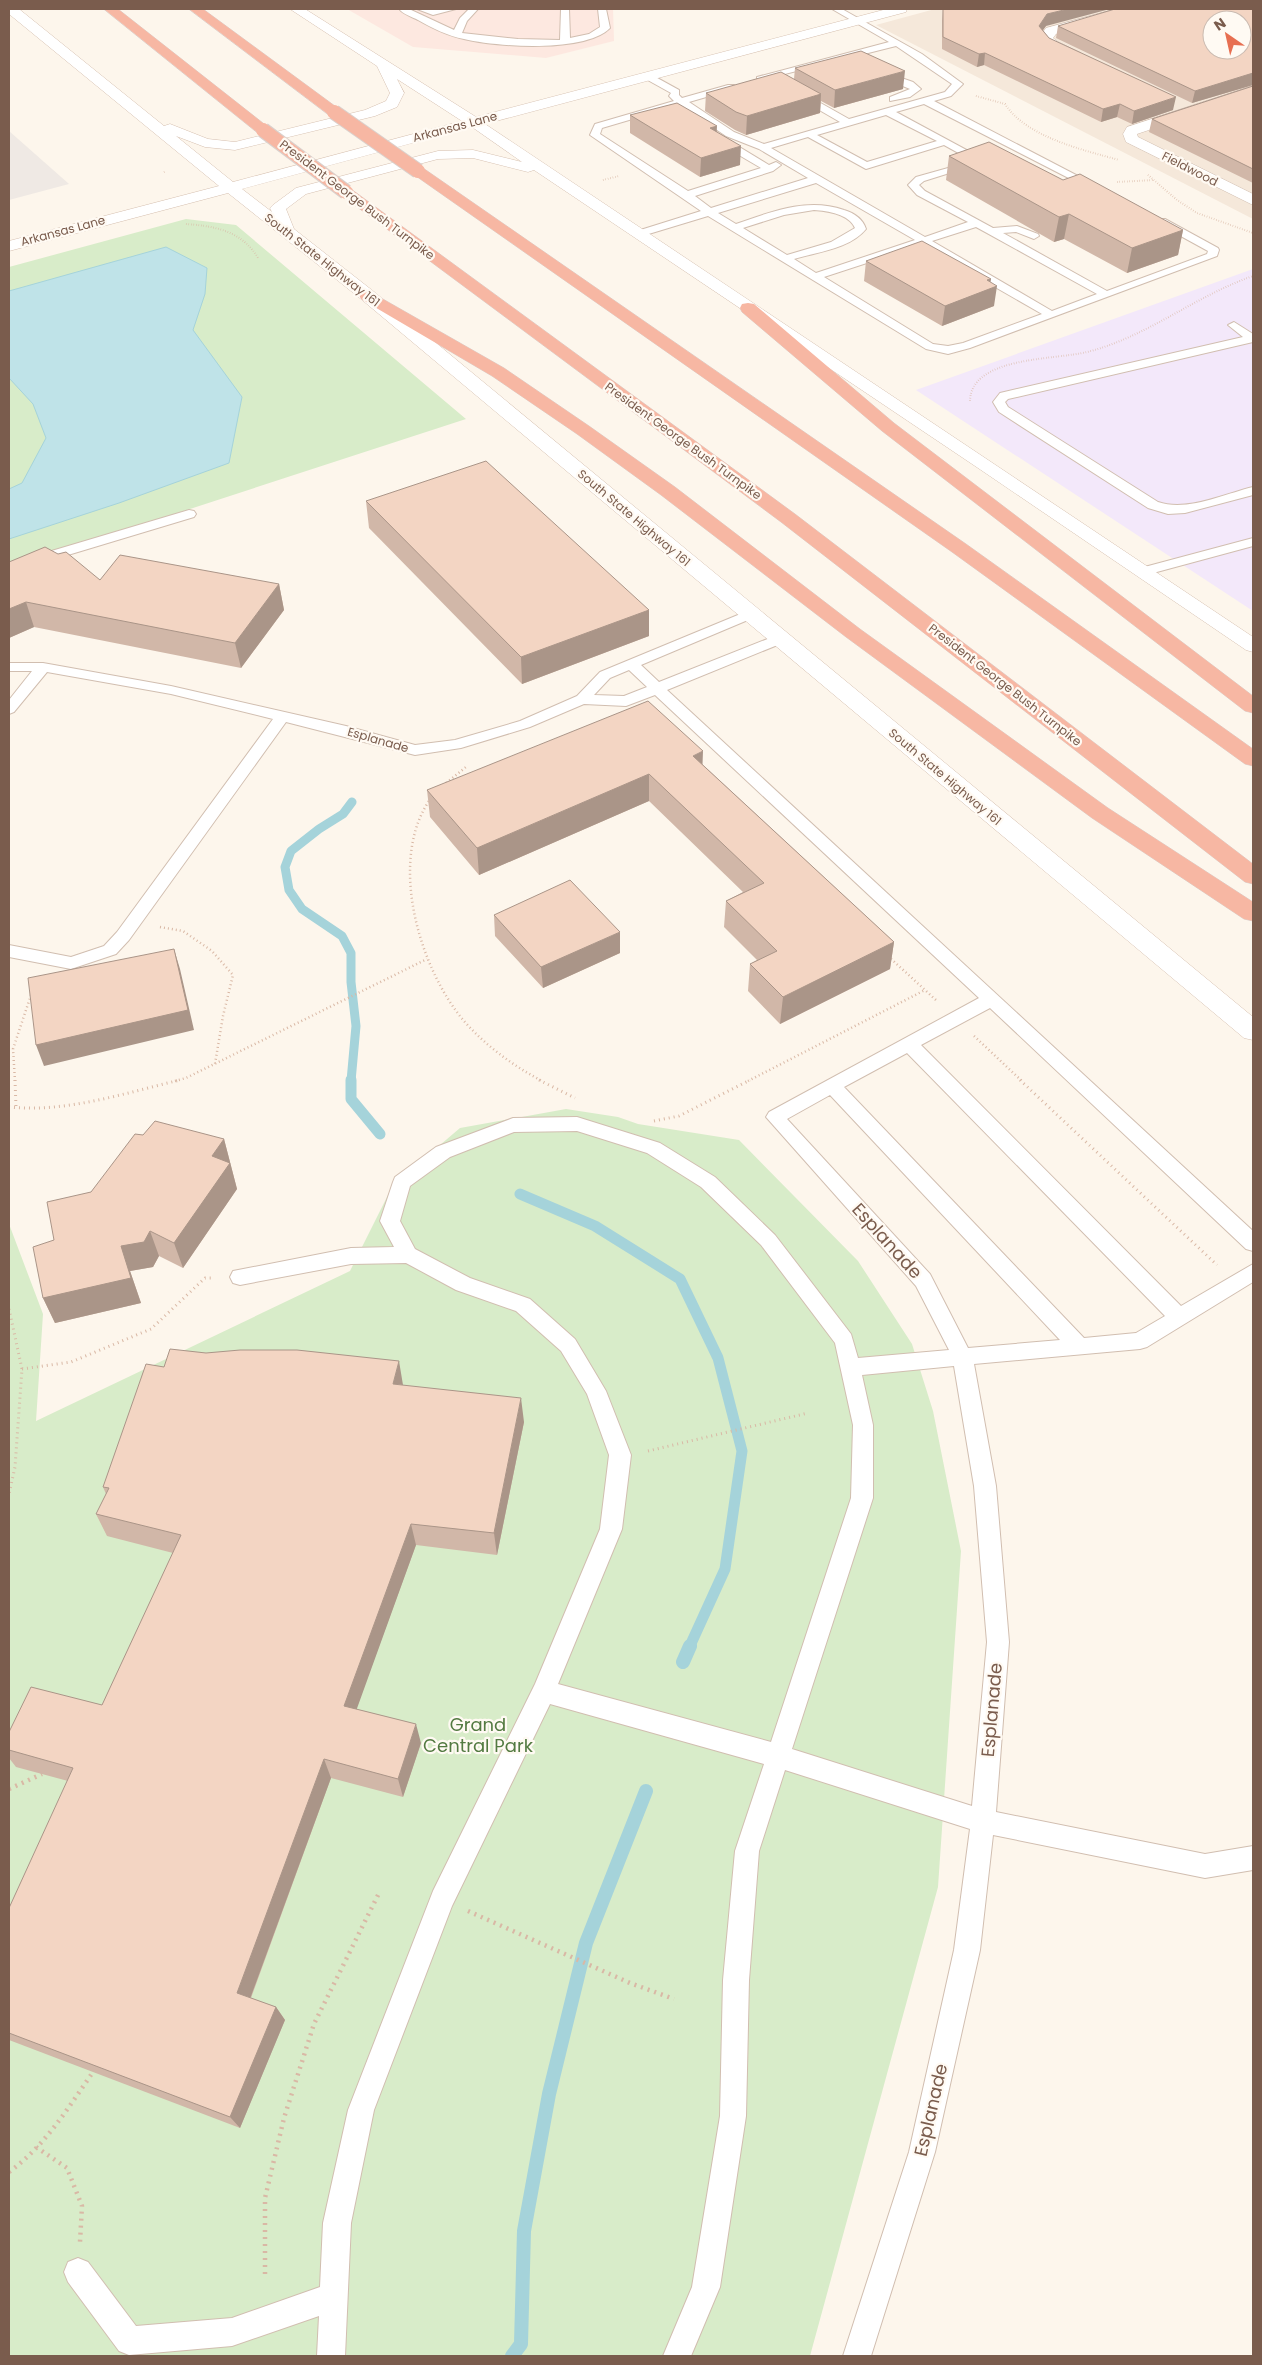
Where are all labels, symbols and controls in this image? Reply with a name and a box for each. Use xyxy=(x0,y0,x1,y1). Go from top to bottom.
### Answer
north arrow xyxy=(1202,10,1252,60)
text: N xyxy=(1210,13,1230,35)
street label: Arkansas Lane xyxy=(411,107,499,146)
street label: President George Bush Turnpike xyxy=(276,136,438,263)
street label: Fieldwood xyxy=(1159,147,1221,190)
street label: South State Highway 161 xyxy=(261,209,384,310)
street label: Arkansas Lane xyxy=(19,211,107,250)
street label: President George Bush Turnpike xyxy=(602,378,765,503)
street label: South State Highway 161 xyxy=(574,465,694,570)
street label: President George Bush Turnpike xyxy=(925,619,1085,750)
street label: Esplanade xyxy=(346,723,411,756)
street label: South State Highway 161 xyxy=(885,724,1005,829)
street label: Esplanade xyxy=(846,1197,928,1284)
street label: Esplanade xyxy=(975,1662,1008,1758)
park label: Grand Central Park xyxy=(423,1712,534,1758)
street label: Esplanade xyxy=(908,2061,953,2159)

